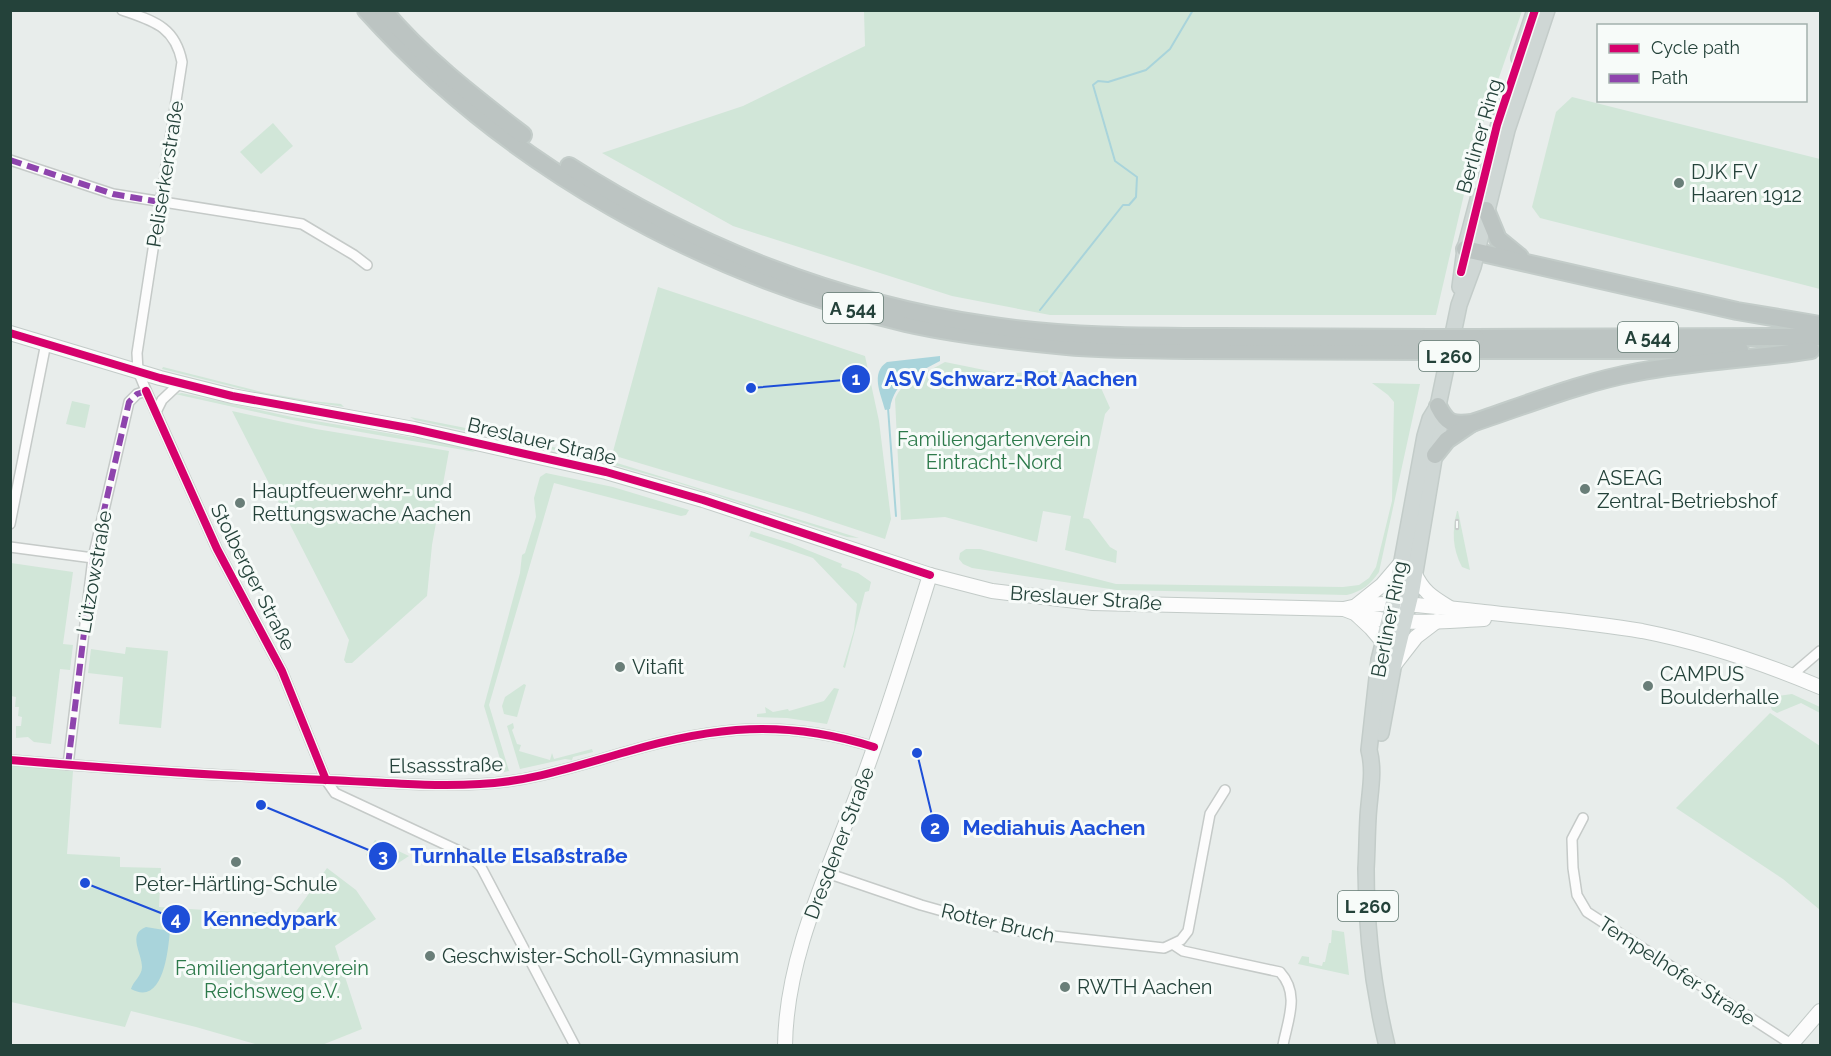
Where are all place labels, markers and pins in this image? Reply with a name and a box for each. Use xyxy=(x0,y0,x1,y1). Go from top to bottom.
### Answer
place label: DJK FV Haaren 1912 xyxy=(1691,160,1802,207)
marker: DJK FV Haaren 1912 xyxy=(1672,176,1686,190)
callout: ASV Schwarz-Rot Aachen xyxy=(841,359,1150,398)
place label: ASEAG Zentral-Betriebshof xyxy=(1597,466,1779,513)
place label: Hauptfeuerwehr- und Rettungswache Aachen xyxy=(252,479,471,526)
marker: ASEAG Zentral-Betriebshof xyxy=(1578,482,1592,496)
marker: Hauptfeuerwehr- und Rettungswache Aachen xyxy=(233,496,247,510)
place label: Vitafit xyxy=(632,655,685,679)
marker: Vitafit xyxy=(613,660,627,674)
place label: CAMPUS Boulderhalle xyxy=(1660,662,1779,709)
marker: CAMPUS Boulderhalle xyxy=(1641,679,1655,693)
callout: Mediahuis Aachen xyxy=(920,809,1157,848)
callout: Turnhalle Elsaßstraße xyxy=(368,836,639,875)
marker: Peter-Härtling-Schule xyxy=(229,855,243,869)
place label: Peter-Härtling-Schule xyxy=(135,872,337,896)
callout: Kennedypark xyxy=(161,899,349,938)
place label: Geschwister-Scholl-Gymnasium xyxy=(442,944,739,968)
marker: Geschwister-Scholl-Gymnasium xyxy=(423,949,437,963)
place label: RWTH Aachen xyxy=(1077,975,1212,999)
marker: RWTH Aachen xyxy=(1058,980,1072,994)

